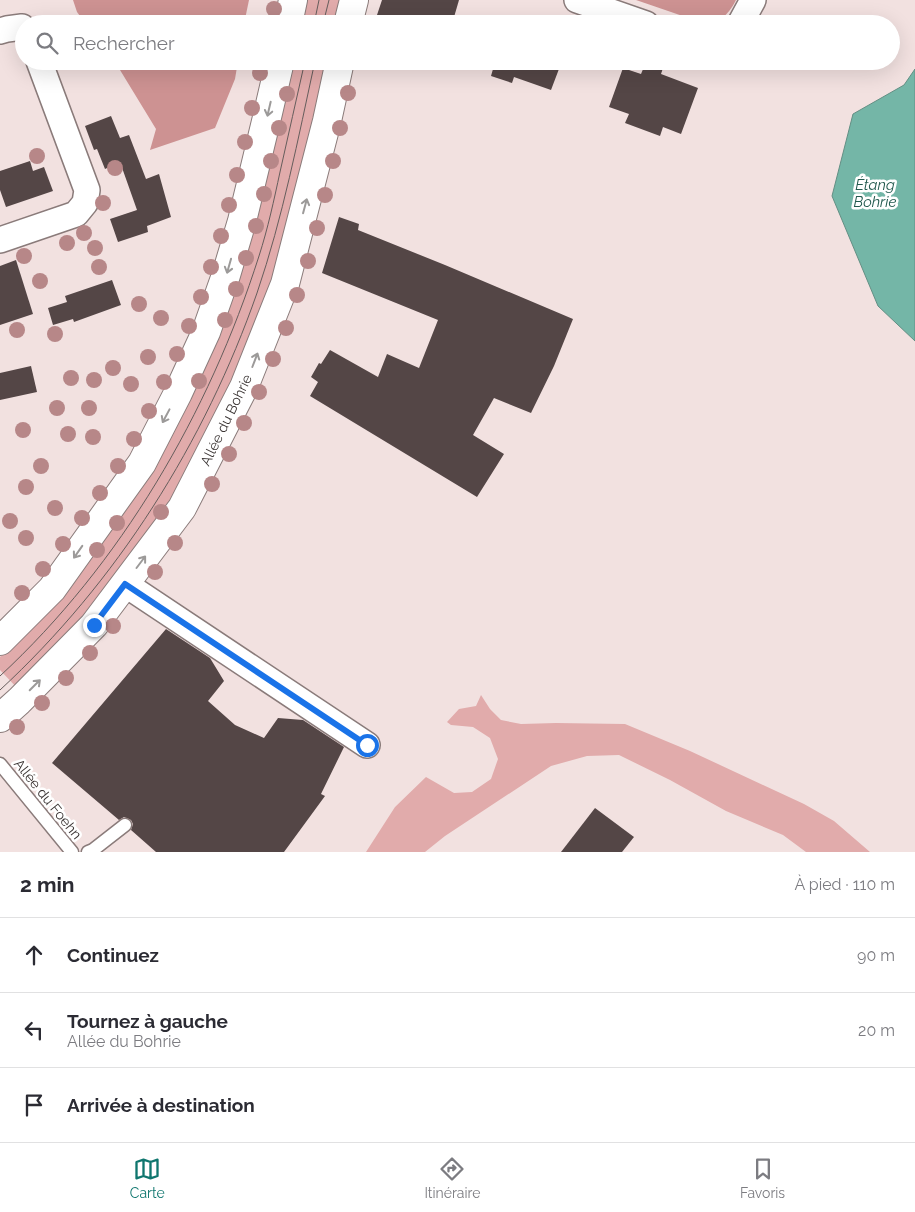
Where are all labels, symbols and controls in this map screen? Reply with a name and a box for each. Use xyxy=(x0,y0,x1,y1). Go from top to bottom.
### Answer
search box xyxy=(15,15,900,70)
icon: search xyxy=(33,29,61,57)
text: Rechercher xyxy=(73,32,175,54)
one-way arrow xyxy=(264,100,273,116)
water label: Étang Bohrie xyxy=(854,176,896,211)
one-way arrow xyxy=(301,198,310,214)
one-way arrow xyxy=(223,258,233,274)
one-way arrow xyxy=(251,353,260,368)
street label: Allée du Bohrie xyxy=(197,372,255,468)
one-way arrow xyxy=(161,408,170,423)
one-way arrow xyxy=(73,545,83,559)
one-way arrow xyxy=(136,556,147,569)
route end xyxy=(83,614,106,637)
one-way arrow xyxy=(29,678,41,691)
route start xyxy=(356,734,379,757)
street label: Allée du Foehn xyxy=(11,756,85,842)
text: 2 min xyxy=(20,872,74,897)
text: À pied · 110 m xyxy=(794,875,895,894)
icon: ahead xyxy=(20,941,48,969)
text: Continuez xyxy=(67,944,159,966)
text: 90 m xyxy=(857,946,895,965)
text: Tournez à gauche xyxy=(67,1010,228,1032)
icon: left xyxy=(20,1016,48,1044)
text: 20 m xyxy=(858,1021,895,1040)
text: Allée du Bohrie xyxy=(67,1032,181,1051)
icon: arrive xyxy=(20,1091,48,1119)
text: Arrivée à destination xyxy=(67,1094,255,1116)
tab: Carte xyxy=(130,1155,165,1201)
tab: Itinéraire xyxy=(424,1155,480,1201)
tab: Favoris xyxy=(740,1155,785,1201)

